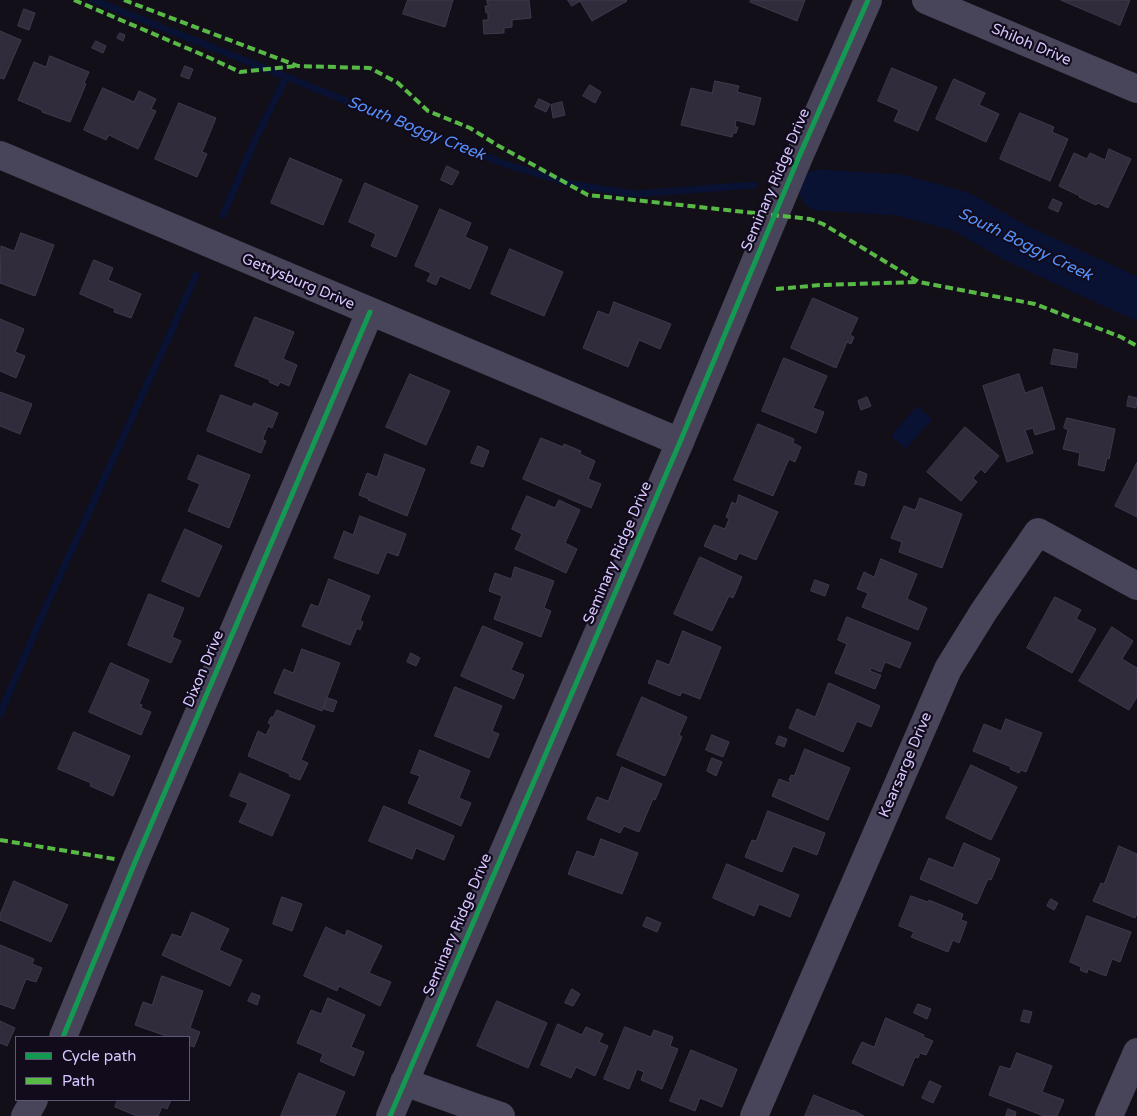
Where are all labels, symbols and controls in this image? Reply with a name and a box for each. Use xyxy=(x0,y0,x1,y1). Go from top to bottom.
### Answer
street label: Shiloh Drive xyxy=(988,20,1074,70)
water label: South Boggy Creek xyxy=(344,93,488,165)
street label: Seminary Ridge Drive xyxy=(738,106,814,254)
water label: South Boggy Creek xyxy=(955,204,1095,286)
street label: Gettysburg Drive xyxy=(239,250,357,314)
street label: Seminary Ridge Drive xyxy=(580,479,656,627)
street label: Dixon Drive xyxy=(180,628,228,710)
street label: Kearsarge Drive xyxy=(876,710,936,820)
street label: Seminary Ridge Drive xyxy=(420,851,496,999)
legend xyxy=(15,1036,190,1101)
text: Cycle path xyxy=(62,1047,136,1065)
text: Path xyxy=(62,1072,95,1090)

